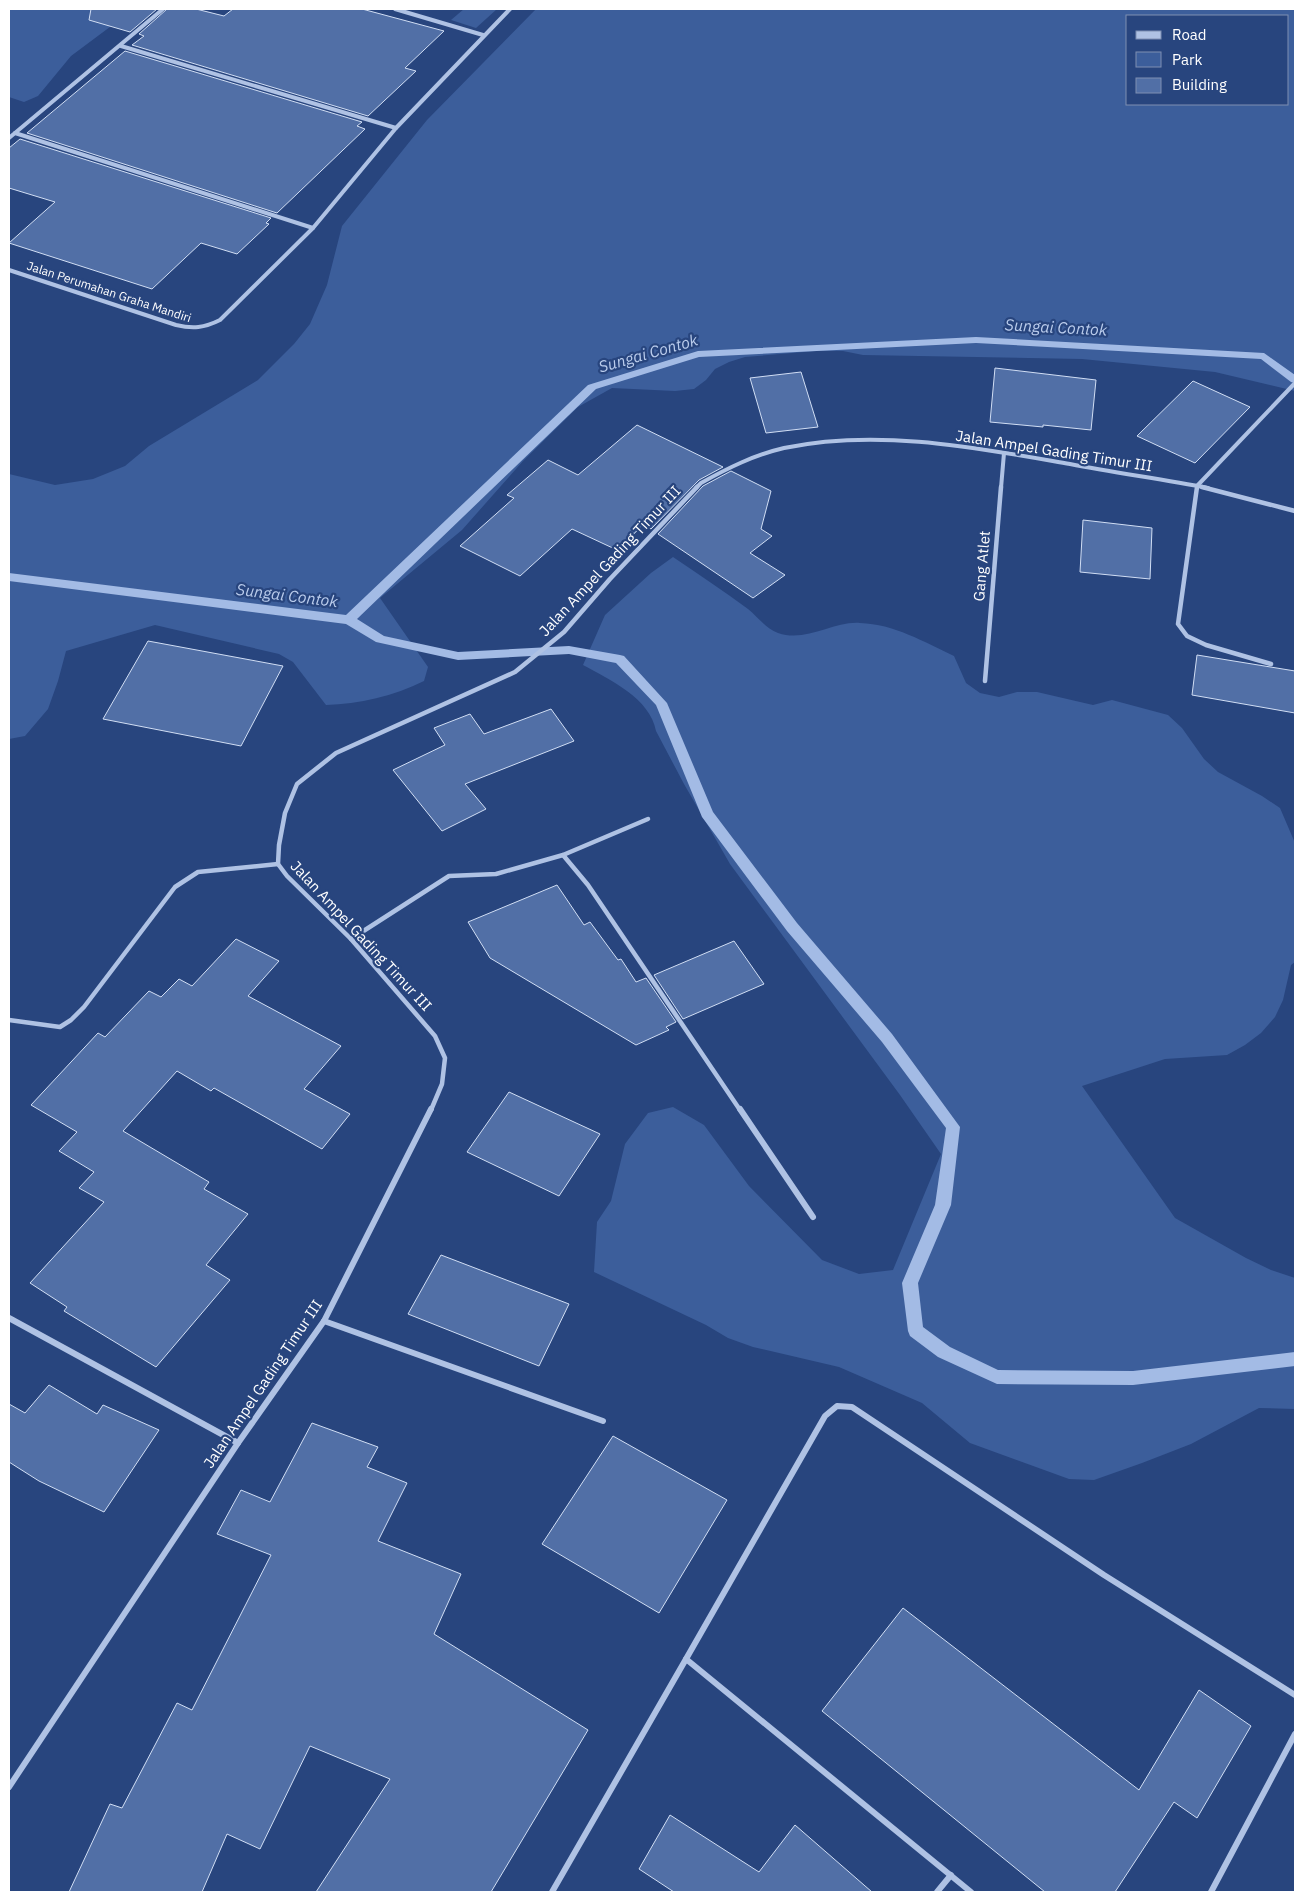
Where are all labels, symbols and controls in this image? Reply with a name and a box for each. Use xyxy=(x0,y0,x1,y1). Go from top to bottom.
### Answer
legend xyxy=(1126,15,1289,105)
text: Road xyxy=(1172,25,1207,44)
text: Park xyxy=(1172,50,1202,69)
text: Building xyxy=(1172,75,1227,94)
street label: Jalan Perumahan Graha Mandiri xyxy=(25,258,193,325)
water label: Sungai Contok xyxy=(1004,314,1108,340)
water label: Sungai Contok xyxy=(596,329,701,377)
street label: Jalan Ampel Gading Timur III xyxy=(954,426,1154,475)
street label: Jalan Ampel Gading Timur III xyxy=(535,481,684,640)
street label: Gang Atlet xyxy=(969,530,994,602)
water label: Sungai Contok xyxy=(235,579,340,611)
street label: Jalan Ampel Gading Timur III xyxy=(287,856,436,1015)
street label: Jalan Ampel Gading Timur III xyxy=(199,1296,326,1471)

